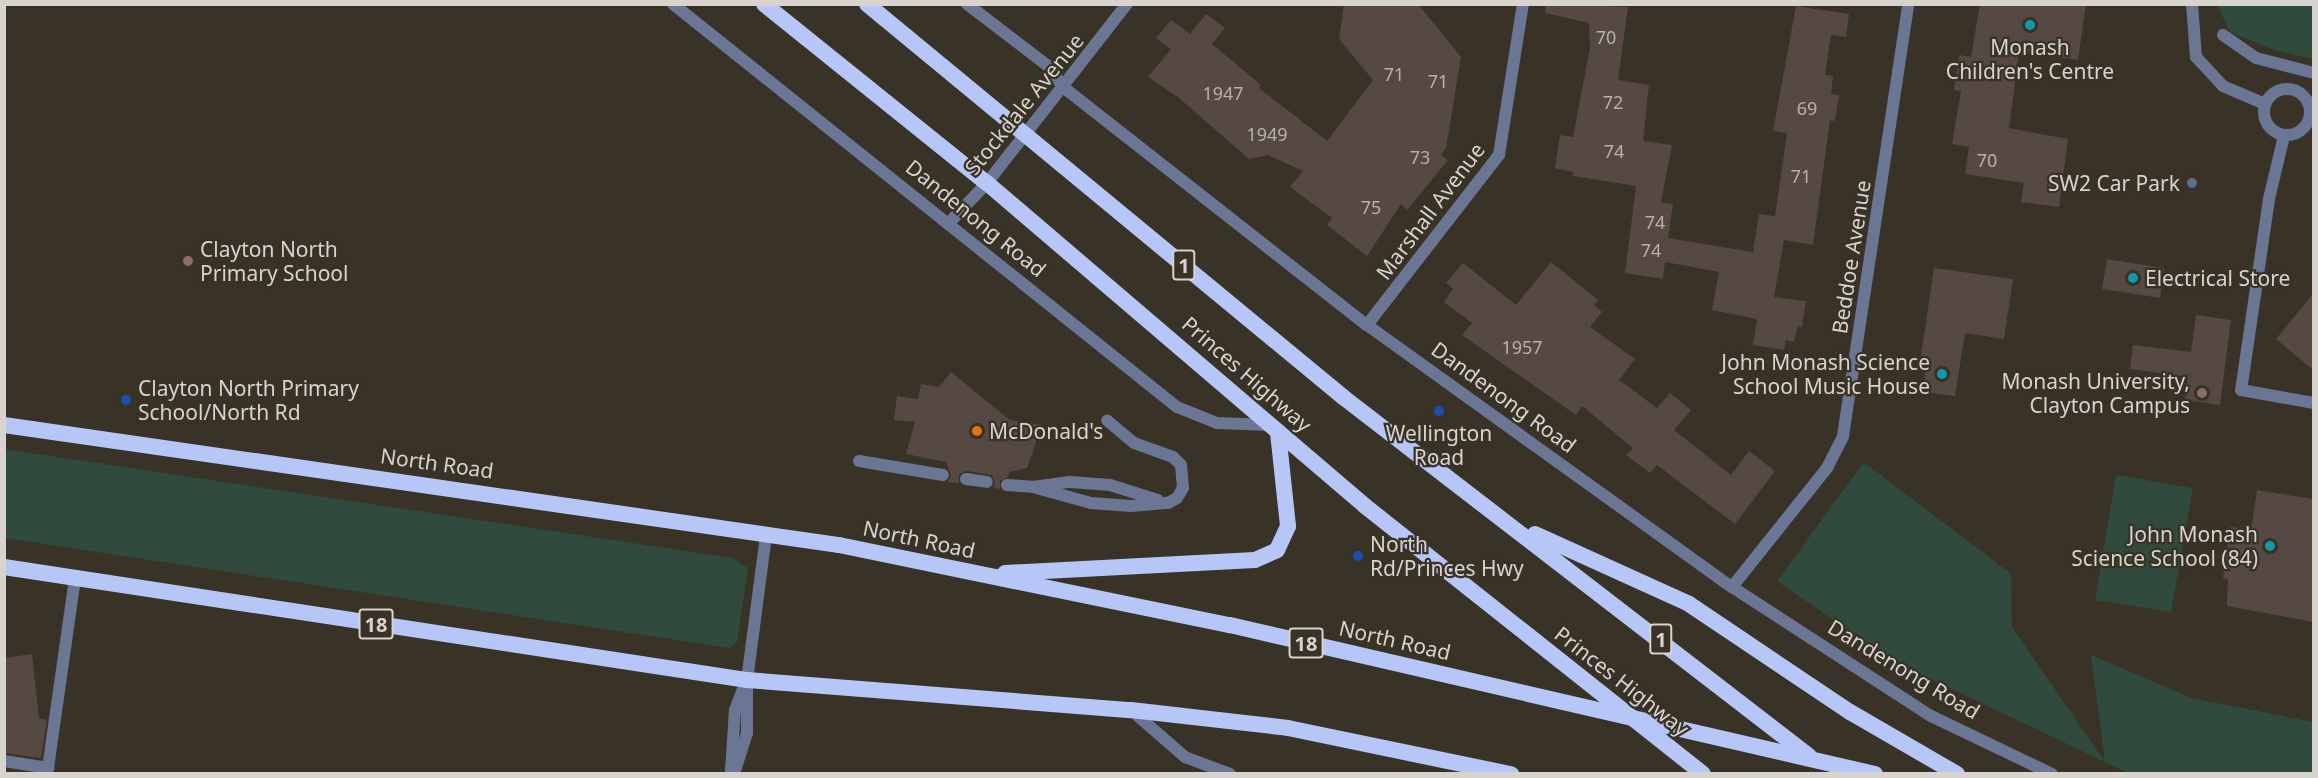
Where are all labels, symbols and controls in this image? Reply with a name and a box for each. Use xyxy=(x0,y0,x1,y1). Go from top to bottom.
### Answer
marker: Monash Children's Centre xyxy=(2023,18,2037,32)
house number: 70 xyxy=(1596,26,1616,48)
street label: Stockdale Avenue xyxy=(959,28,1089,180)
place label: Monash Children's Centre xyxy=(1946,34,2114,84)
house number: 71 xyxy=(1384,63,1404,85)
house number: 71 xyxy=(1428,70,1448,92)
house number: 1947 xyxy=(1202,82,1244,104)
house number: 72 xyxy=(1603,91,1623,113)
house number: 69 xyxy=(1797,97,1817,119)
house number: 1949 xyxy=(1246,123,1288,145)
street label: Marshall Avenue xyxy=(1370,138,1490,284)
house number: 74 xyxy=(1604,140,1624,162)
house number: 73 xyxy=(1410,146,1430,168)
house number: 70 xyxy=(1977,149,1997,171)
street label: Dandenong Road xyxy=(901,154,1051,282)
house number: 71 xyxy=(1791,165,1811,187)
place label: SW2 Car Park xyxy=(2048,170,2180,196)
marker: SW2 Car Park xyxy=(2185,176,2199,190)
street label: Beddoe Avenue xyxy=(1826,178,1876,336)
house number: 75 xyxy=(1361,196,1381,218)
house number: 74 xyxy=(1645,211,1665,233)
place label: Clayton North Primary School xyxy=(200,236,348,286)
house number: 74 xyxy=(1641,239,1661,261)
road number: 1 xyxy=(1172,248,1196,282)
marker: Clayton North Primary School xyxy=(181,254,195,268)
place label: Electrical Store xyxy=(2145,265,2290,291)
marker: Electrical Store xyxy=(2126,271,2140,285)
street label: Princes Highway xyxy=(1177,311,1317,437)
street label: Dandenong Road xyxy=(1427,336,1581,458)
house number: 1957 xyxy=(1501,336,1543,358)
place label: John Monash Science School Music House xyxy=(1721,349,1930,399)
marker: John Monash Science School Music House xyxy=(1935,367,1949,381)
place label: Monash University, Clayton Campus xyxy=(2002,368,2190,418)
place label: Clayton North Primary School/North Rd xyxy=(138,375,359,425)
marker: Monash University, Clayton Campus xyxy=(2195,386,2209,400)
marker: Clayton North Primary School/North Rd xyxy=(119,393,133,407)
marker: Wellington Road xyxy=(1432,404,1446,418)
place label: McDonald's xyxy=(989,418,1103,444)
place label: Wellington Road xyxy=(1386,420,1492,470)
marker: McDonald's xyxy=(970,424,984,438)
street label: North Road xyxy=(379,443,495,483)
street label: North Road xyxy=(861,515,977,563)
place label: John Monash Science School (84) xyxy=(2071,521,2258,571)
place label: North Rd/Princes Hwy xyxy=(1370,531,1524,581)
marker: John Monash Science School (84) xyxy=(2263,539,2277,553)
marker: North Rd/Princes Hwy xyxy=(1351,549,1365,563)
road number: 18 xyxy=(358,607,394,641)
street label: Dandenong Road xyxy=(1824,614,1984,724)
street label: North Road xyxy=(1337,615,1453,665)
street label: Princes Highway xyxy=(1550,621,1694,741)
road number: 1 xyxy=(1649,622,1673,656)
road number: 18 xyxy=(1288,626,1324,660)

